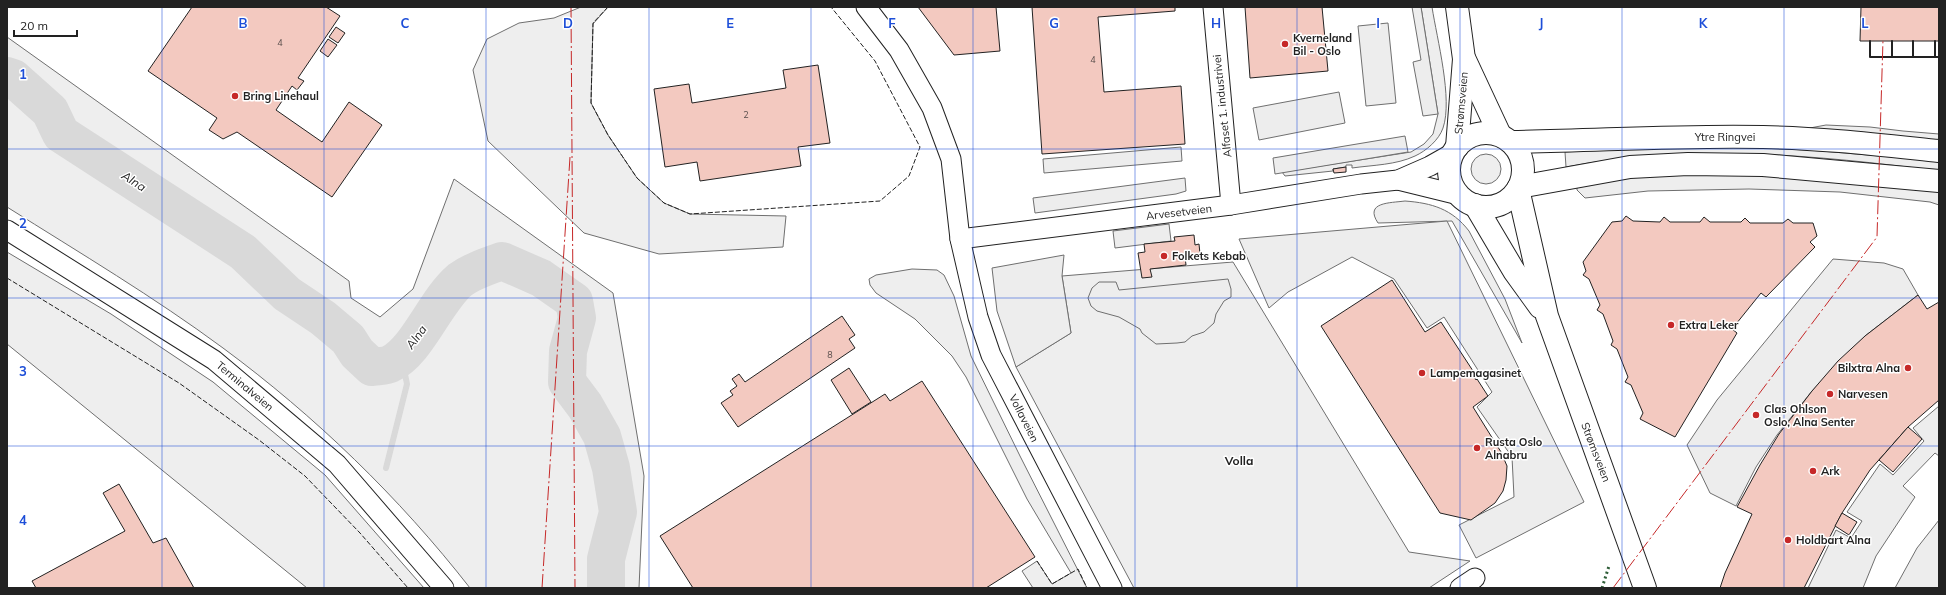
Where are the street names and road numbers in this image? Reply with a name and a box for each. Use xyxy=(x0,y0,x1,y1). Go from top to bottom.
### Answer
street label: Alfaset 1. industrivei xyxy=(1210,54,1234,158)
street label: Strømsveien xyxy=(1451,71,1471,135)
street label: Ytre Ringvei xyxy=(1694,130,1755,144)
street label: Arvesetveien xyxy=(1145,201,1213,223)
street label: Terminalveien xyxy=(213,358,277,414)
street label: Vollaveien xyxy=(1006,392,1042,444)
street label: Strømsveien xyxy=(1578,420,1614,484)

